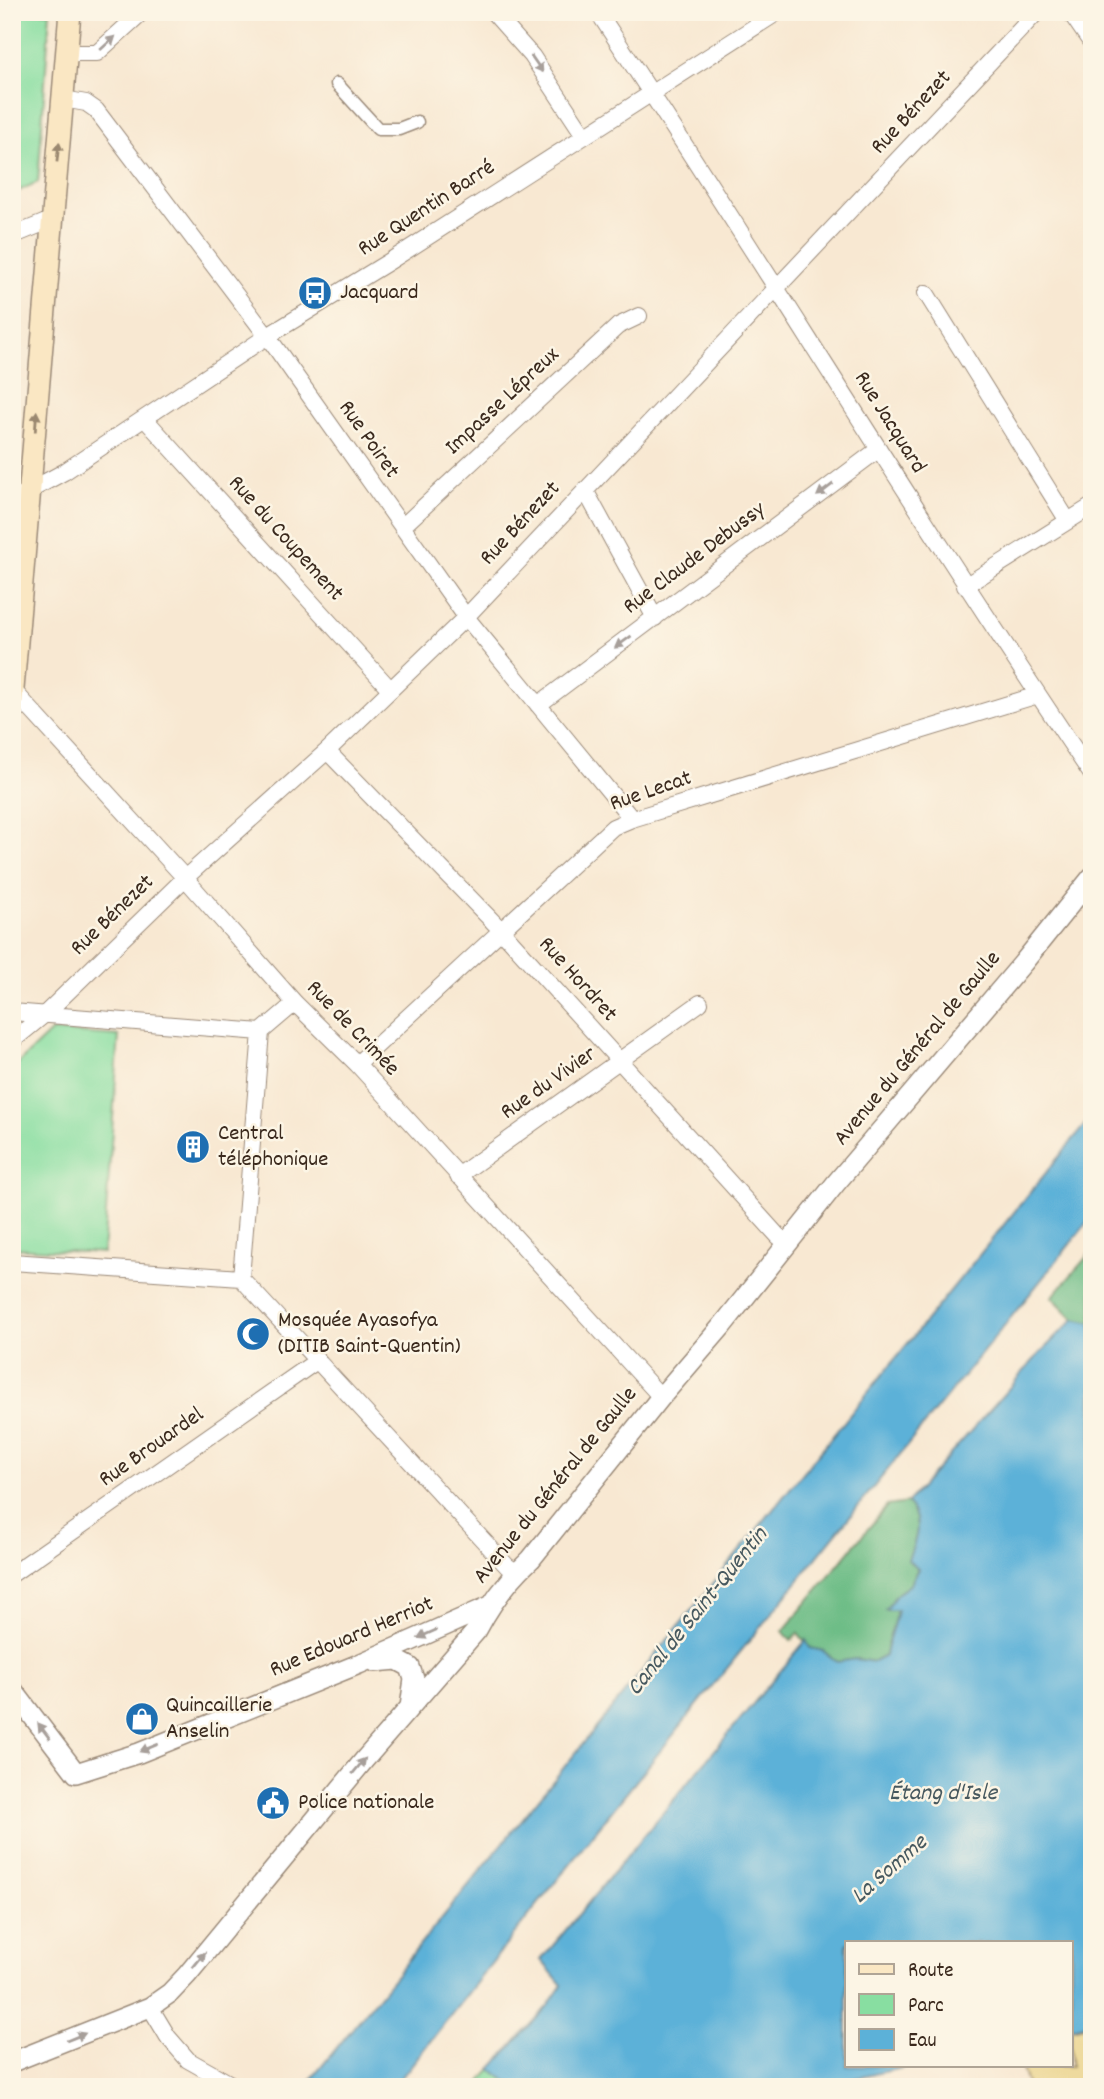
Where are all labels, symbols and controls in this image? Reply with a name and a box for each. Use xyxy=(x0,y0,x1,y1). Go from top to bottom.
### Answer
one-way arrow xyxy=(99,35,116,51)
one-way arrow xyxy=(530,55,544,73)
street label: Rue Bénezet xyxy=(864,63,960,163)
one-way arrow xyxy=(53,141,64,163)
street label: Rue Quentin Barré xyxy=(352,152,502,266)
bus stop icon: Jacquard xyxy=(296,274,334,312)
place label: Jacquard xyxy=(340,277,419,310)
street label: Impasse Lépreux xyxy=(438,340,568,464)
street label: Rue Jacquard xyxy=(844,365,934,481)
street label: Rue Poiret xyxy=(329,394,407,486)
one-way arrow xyxy=(31,410,42,432)
street label: Rue du Coupement xyxy=(219,469,351,609)
street label: Rue Bénezet xyxy=(473,474,569,574)
one-way arrow xyxy=(816,483,834,497)
street label: Rue Claude Debussy xyxy=(617,494,774,624)
one-way arrow xyxy=(615,634,633,649)
street label: Rue Lecat xyxy=(606,763,696,821)
street label: Rue Bénezet xyxy=(64,868,162,964)
street label: Rue Hordret xyxy=(530,930,624,1030)
street label: Avenue du Général de Gaulle xyxy=(826,944,1010,1154)
street label: Rue de Crimée xyxy=(298,973,406,1085)
street label: Rue du Vivier xyxy=(494,1039,604,1129)
place label: Central téléphonique xyxy=(218,1118,328,1177)
building icon: Central téléphonique xyxy=(174,1128,212,1166)
place label: Mosquée Ayasofya (DITIB Saint-Quentin) xyxy=(278,1305,461,1364)
mosque icon: Mosquée Ayasofya (DITIB Saint-Quentin) xyxy=(234,1315,272,1353)
street label: Avenue du Général de Gaulle xyxy=(466,1380,646,1592)
street label: Rue Brouardel xyxy=(93,1399,212,1496)
water label: Canal de Saint-Quentin xyxy=(619,1520,777,1704)
street label: Rue Edouard Herriot xyxy=(265,1589,439,1687)
one-way arrow xyxy=(417,1629,438,1640)
place label: Quincaillerie Anselin xyxy=(166,1690,272,1749)
shop icon: Quincaillerie Anselin xyxy=(123,1700,161,1738)
one-way arrow xyxy=(37,1723,52,1741)
one-way arrow xyxy=(139,1743,160,1754)
one-way arrow xyxy=(352,1757,367,1775)
water label: Étang d'Isle xyxy=(889,1777,998,1811)
public building icon: Police nationale xyxy=(254,1784,292,1822)
place label: Police nationale xyxy=(298,1787,434,1820)
water label: La Somme xyxy=(844,1826,937,1913)
legend xyxy=(845,1941,1072,2068)
one-way arrow xyxy=(191,1951,206,1968)
text: Route xyxy=(908,1957,954,1987)
text: Parc xyxy=(908,1992,944,2022)
text: Eau xyxy=(908,2027,936,2057)
one-way arrow xyxy=(65,2031,86,2042)

